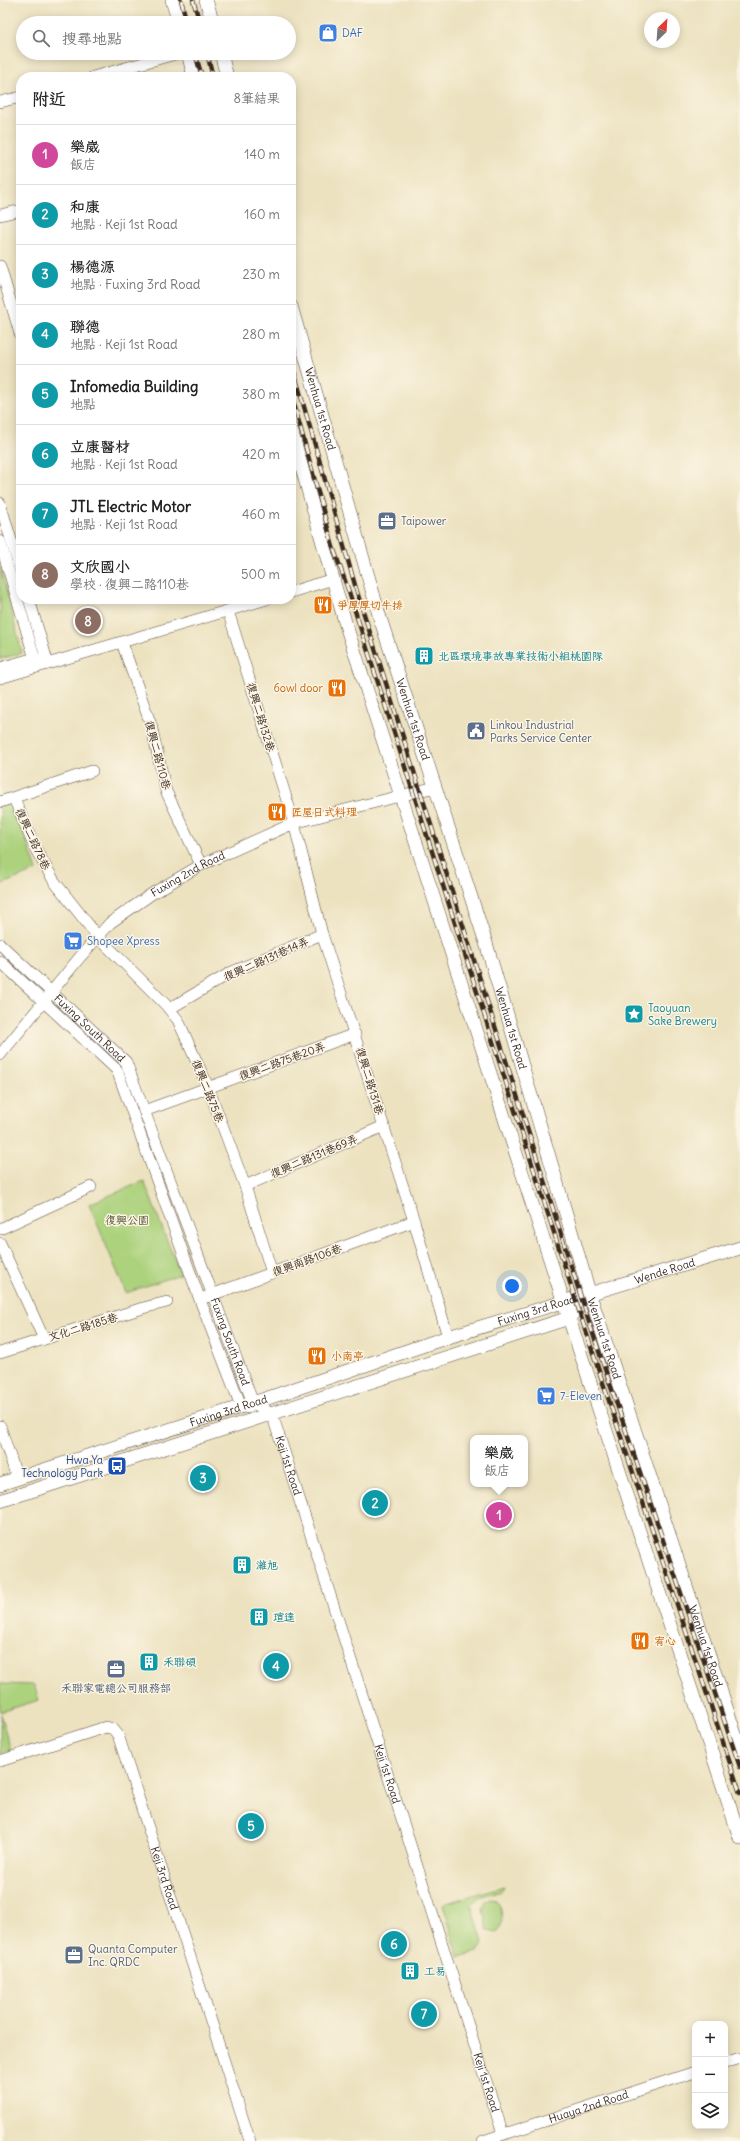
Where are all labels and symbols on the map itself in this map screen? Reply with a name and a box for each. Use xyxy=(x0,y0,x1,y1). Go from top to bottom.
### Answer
north arrow xyxy=(644,12,680,48)
shop icon: DAF xyxy=(317,22,339,44)
place label: DAF xyxy=(342,26,363,40)
street label: Wenhua 1st Road xyxy=(302,366,339,452)
office icon: Taipower xyxy=(376,510,398,532)
place label: Taipower xyxy=(401,514,447,528)
restaurant icon: 爭厚厚切牛排 xyxy=(312,594,334,616)
place label: 爭厚厚切牛排 xyxy=(337,598,403,612)
pin: 8 xyxy=(75,606,101,636)
building icon: 北區環境事故專業技術小組桃園隊 xyxy=(413,645,435,667)
place label: 北區環境事故專業技術小組桃園隊 xyxy=(438,649,603,663)
restaurant icon: 6owl door xyxy=(326,677,348,699)
street label: Wenhua 1st Road xyxy=(393,677,433,762)
street label: 復興二路132巷 xyxy=(244,681,278,753)
place label: 6owl door xyxy=(273,681,324,695)
place label: Linkou Industrial Parks Service Center xyxy=(490,718,592,745)
street label: 復興二路110巷 xyxy=(142,719,174,791)
public building icon: Linkou Industrial Parks Service Center xyxy=(465,720,487,742)
restaurant icon: 匠屋日式料理 xyxy=(266,801,288,823)
place label: 匠屋日式料理 xyxy=(291,805,357,819)
street label: 復興二路78巷 xyxy=(13,806,53,872)
street label: Fuxing 2nd Road xyxy=(148,848,228,900)
supermarket icon: Shopee Xpress xyxy=(62,930,84,952)
place label: Shopee Xpress xyxy=(87,934,160,948)
street label: 復興二路131巷14弄 xyxy=(221,934,311,984)
street label: Wenhua 1st Road xyxy=(492,985,530,1071)
street label: Fuxing South Road xyxy=(51,991,129,1065)
place label: Taoyuan Sake Brewery xyxy=(648,1001,717,1028)
place icon: Taoyuan Sake Brewery xyxy=(623,1003,645,1025)
street label: 復興二路75巷20弄 xyxy=(237,1039,327,1083)
street label: 復興二路131巷 xyxy=(353,1046,387,1116)
street label: 復興二路75巷 xyxy=(189,1057,227,1125)
street label: 復興二路131巷69弄 xyxy=(268,1131,360,1181)
park label: 復興公園 xyxy=(105,1213,149,1227)
street label: 復興南路106巷 xyxy=(270,1241,344,1279)
street label: Wende Road xyxy=(633,1255,697,1287)
your location xyxy=(502,1276,522,1296)
street label: Fuxing 3rd Road xyxy=(496,1291,578,1329)
street label: Fuxing South Road xyxy=(207,1296,253,1388)
street label: Wenhua 1st Road xyxy=(584,1296,624,1381)
street label: 文化二路185巷 xyxy=(47,1310,119,1344)
restaurant icon: 小南亭 xyxy=(306,1345,328,1367)
place label: 小南亭 xyxy=(331,1349,364,1363)
supermarket icon: 7-Eleven xyxy=(535,1385,557,1407)
place label: 7-Eleven xyxy=(560,1389,602,1403)
street label: Fuxing 3rd Road xyxy=(188,1392,270,1430)
street label: Keji 1st Road xyxy=(272,1434,305,1497)
place label: Hwa Ya Technology Park xyxy=(21,1453,103,1480)
bus stop icon: Hwa Ya Technology Park xyxy=(106,1455,128,1477)
pin: 3 xyxy=(190,1463,216,1493)
pin: 2 xyxy=(362,1488,388,1518)
pin: 1 xyxy=(486,1500,512,1530)
building icon: 濰旭 xyxy=(231,1554,253,1576)
place label: 濰旭 xyxy=(256,1558,278,1572)
street label: Wenhua 1st Road xyxy=(686,1603,726,1689)
building icon: 瑄達 xyxy=(248,1606,270,1628)
place label: 瑄達 xyxy=(273,1610,295,1624)
restaurant icon: 宥心 xyxy=(629,1630,651,1652)
place label: 宥心 xyxy=(654,1634,676,1648)
building icon: 禾聯碩 xyxy=(138,1651,160,1673)
pin: 4 xyxy=(263,1651,289,1681)
place label: 禾聯碩 xyxy=(163,1655,196,1669)
office icon: 禾聯家電總公司服務部 xyxy=(105,1658,127,1680)
place label: 禾聯家電總公司服務部 xyxy=(61,1681,171,1695)
street label: Keji 1st Road xyxy=(371,1742,404,1806)
pin: 5 xyxy=(238,1811,264,1841)
street label: Keji 3rd Road xyxy=(148,1845,182,1912)
pin: 6 xyxy=(381,1929,407,1959)
place label: Quanta Computer Inc. QRDC xyxy=(88,1942,178,1969)
office icon: Quanta Computer Inc. QRDC xyxy=(63,1944,85,1966)
building icon: 工易 xyxy=(399,1960,421,1982)
place label: 工易 xyxy=(424,1964,446,1978)
pin: 7 xyxy=(411,1999,437,2029)
street label: Keji 1st Road xyxy=(470,2051,503,2114)
street label: Huaya 2nd Road xyxy=(547,2087,631,2126)

